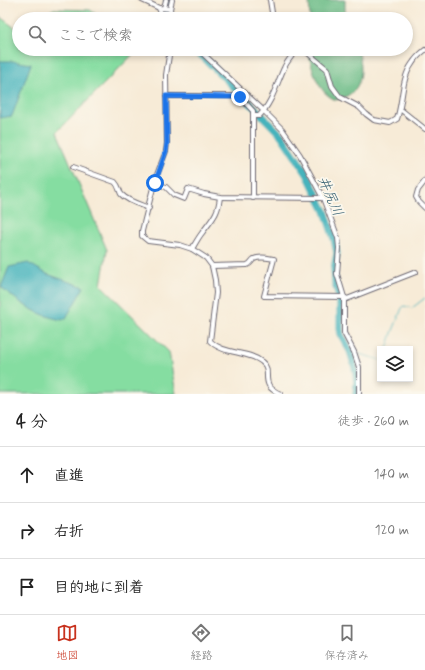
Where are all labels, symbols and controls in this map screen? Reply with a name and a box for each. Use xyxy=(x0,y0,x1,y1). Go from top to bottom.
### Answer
search box xyxy=(12,12,413,56)
icon: search xyxy=(26,23,48,45)
text: ここで検索 xyxy=(58,26,133,46)
route end xyxy=(231,88,249,106)
route start xyxy=(146,174,164,192)
water label: 井尻川 xyxy=(313,174,347,219)
map controls xyxy=(377,346,413,382)
button: layers xyxy=(377,346,413,382)
text: 4 分 xyxy=(16,411,47,433)
text: 徒歩 · 260 m xyxy=(338,413,409,430)
icon: ahead xyxy=(16,464,38,486)
text: 直進 xyxy=(54,466,84,486)
text: 140 m xyxy=(374,466,409,483)
icon: right xyxy=(16,520,38,542)
text: 右折 xyxy=(54,522,84,542)
text: 120 m xyxy=(375,522,409,539)
icon: arrive xyxy=(16,576,38,598)
text: 目的地に到着 xyxy=(54,578,144,598)
tab: 地図 xyxy=(56,622,78,663)
tab: 経路 xyxy=(190,622,212,663)
tab: 保存済み xyxy=(325,622,369,663)

